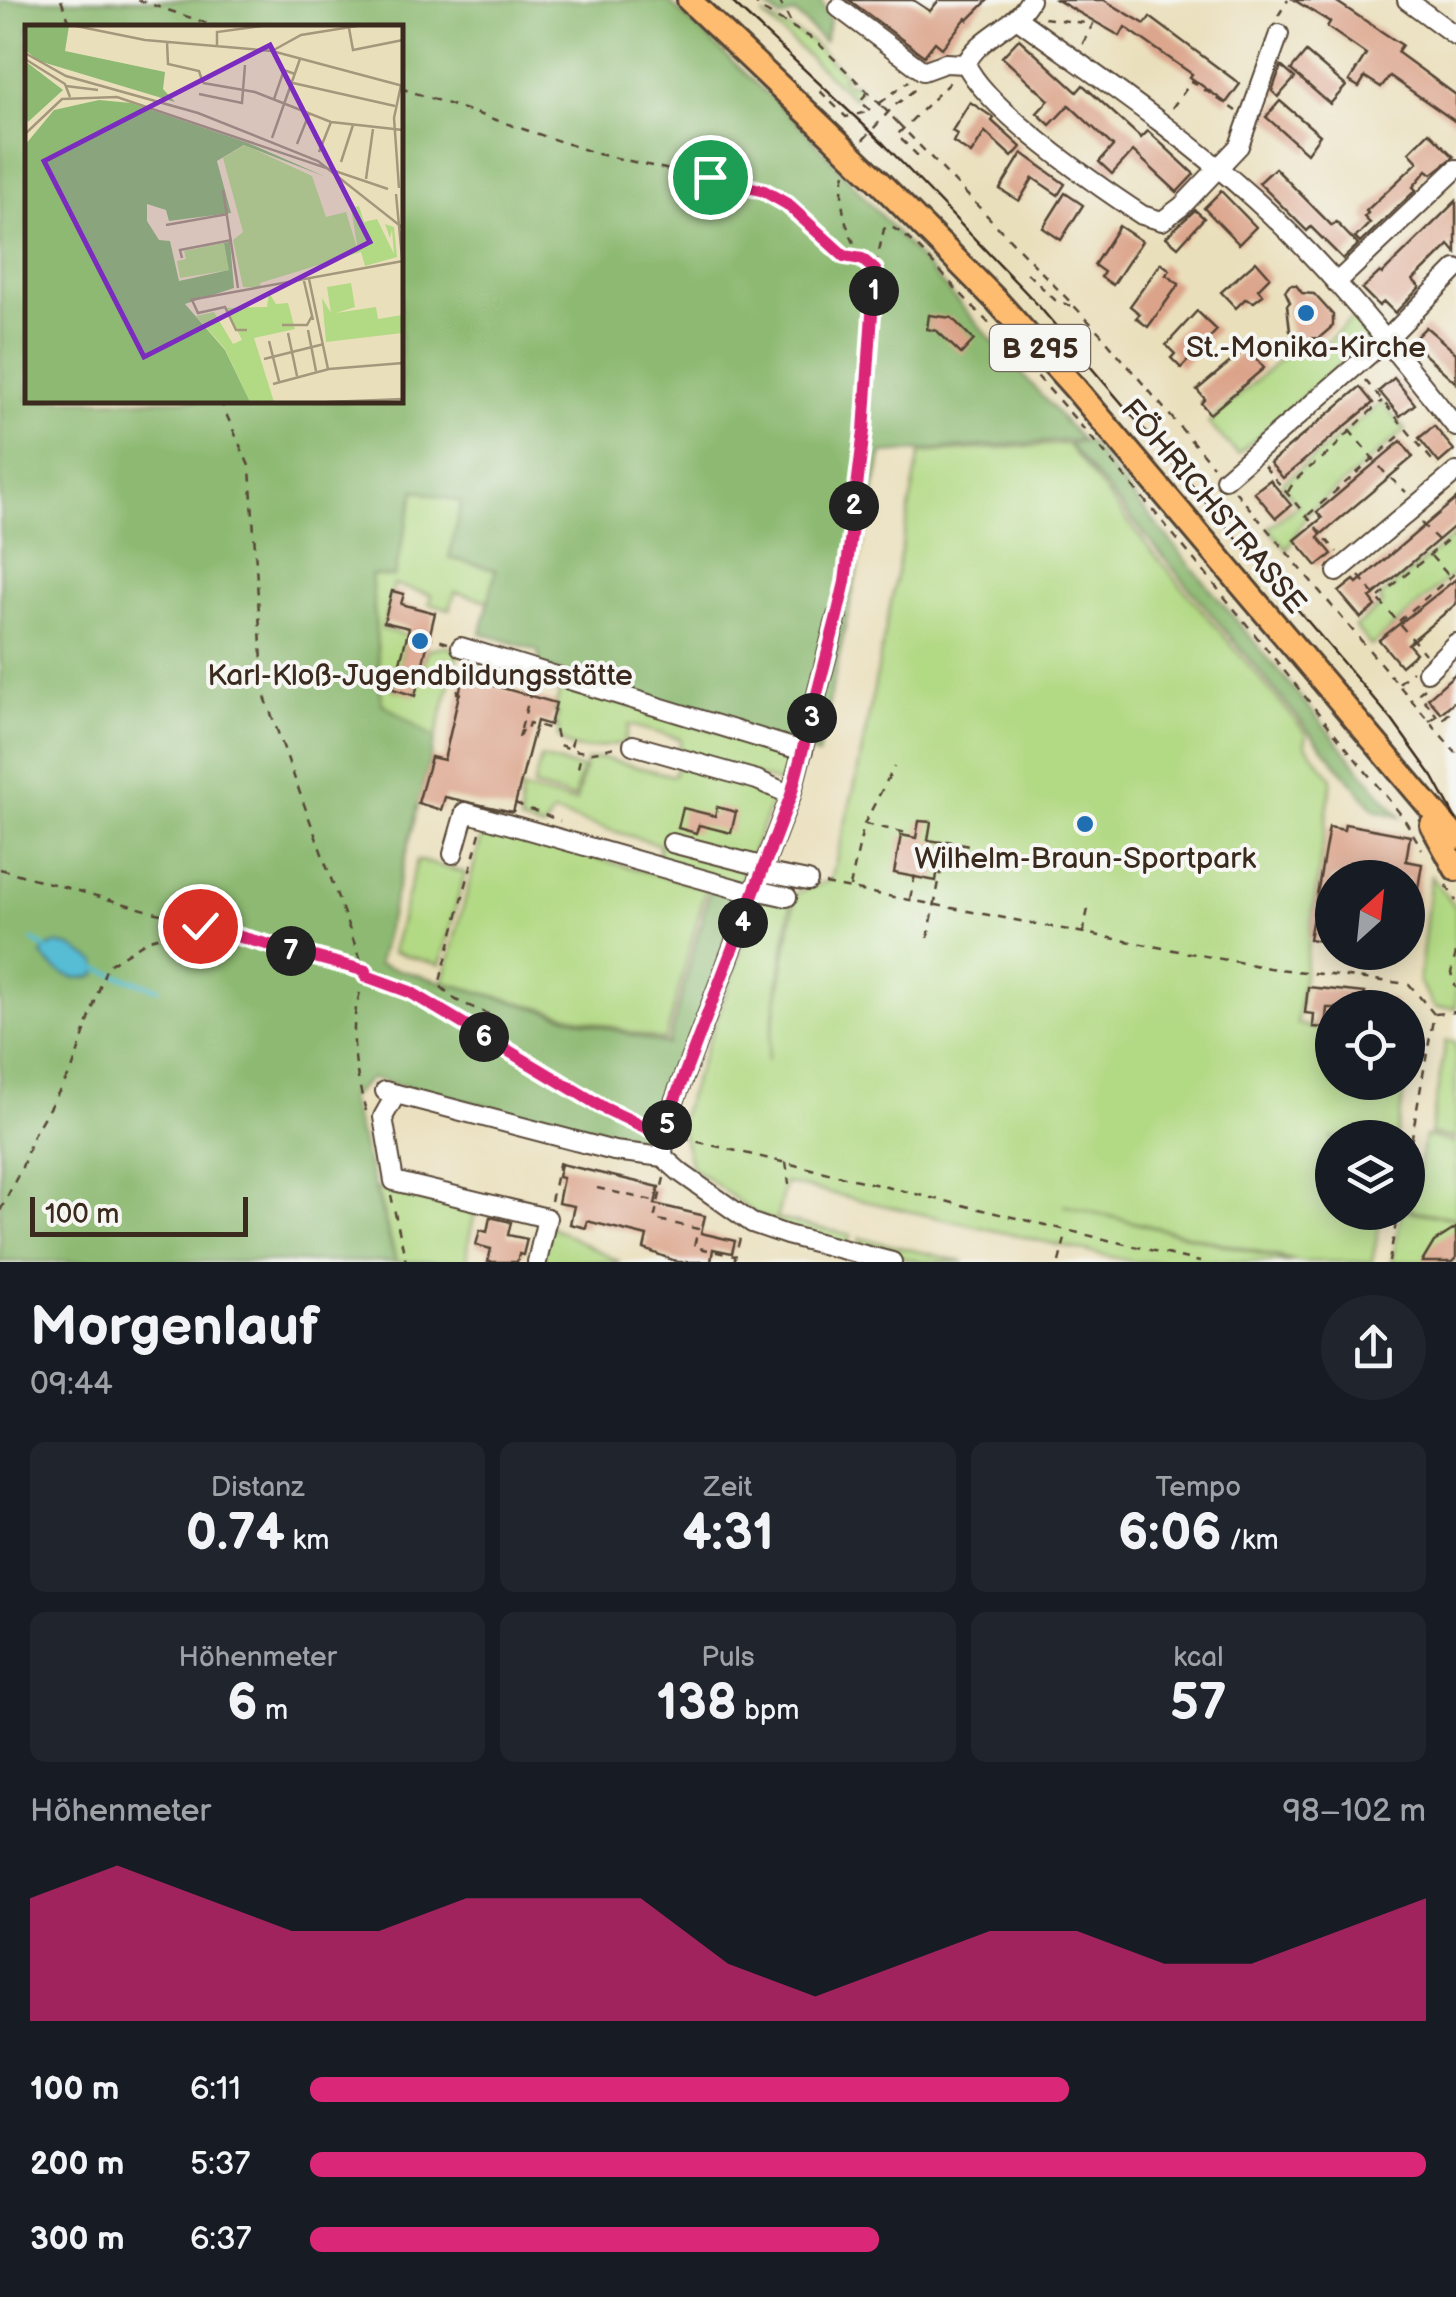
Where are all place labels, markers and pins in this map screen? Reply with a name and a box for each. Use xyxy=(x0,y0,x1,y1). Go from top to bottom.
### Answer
pin xyxy=(668,135,753,220)
pin: 1 xyxy=(849,266,899,316)
marker: St.-Monika-Kirche xyxy=(1295,302,1317,324)
place label: St.-Monika-Kirche xyxy=(1186,330,1426,366)
pin: 2 xyxy=(829,481,879,531)
marker: Karl-Kloß-Jugendbildungsstätte xyxy=(409,630,431,652)
place label: Karl-Kloß-Jugendbildungsstätte xyxy=(207,658,633,694)
pin: 3 xyxy=(787,693,837,743)
marker: Wilhelm-Braun-Sportpark xyxy=(1074,813,1096,835)
place label: Wilhelm-Braun-Sportpark xyxy=(914,841,1256,877)
pin xyxy=(158,884,243,969)
pin: 4 xyxy=(718,898,768,948)
pin: 7 xyxy=(266,926,316,976)
pin: 6 xyxy=(459,1012,509,1062)
pin: 5 xyxy=(642,1100,692,1150)

